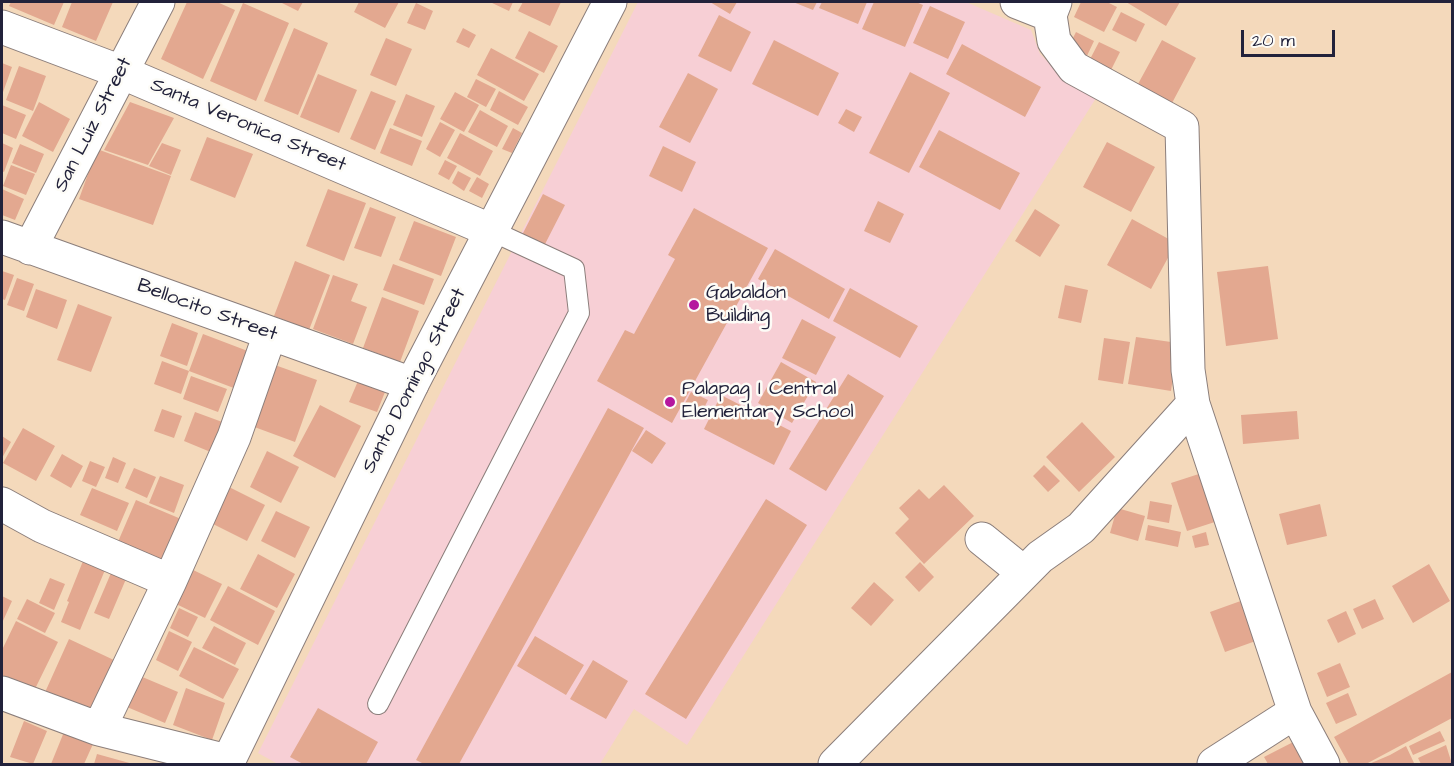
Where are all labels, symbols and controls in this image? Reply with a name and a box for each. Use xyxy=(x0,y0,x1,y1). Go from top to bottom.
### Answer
scale bar xyxy=(1244,18,1338,56)
text: 20 m xyxy=(1252,28,1295,53)
street label: San Luiz Street xyxy=(50,54,138,196)
street label: Santa Veronica Street xyxy=(146,74,350,178)
street label: Bellocito Street xyxy=(134,275,280,347)
place label: Gabaldon Building xyxy=(706,282,786,329)
street label: Santo Domingo Street xyxy=(358,284,472,478)
marker: Gabaldon Building xyxy=(687,298,701,312)
place label: Palapag I Central Elementary School xyxy=(682,378,854,425)
marker: Palapag I Central Elementary School xyxy=(663,395,677,409)

